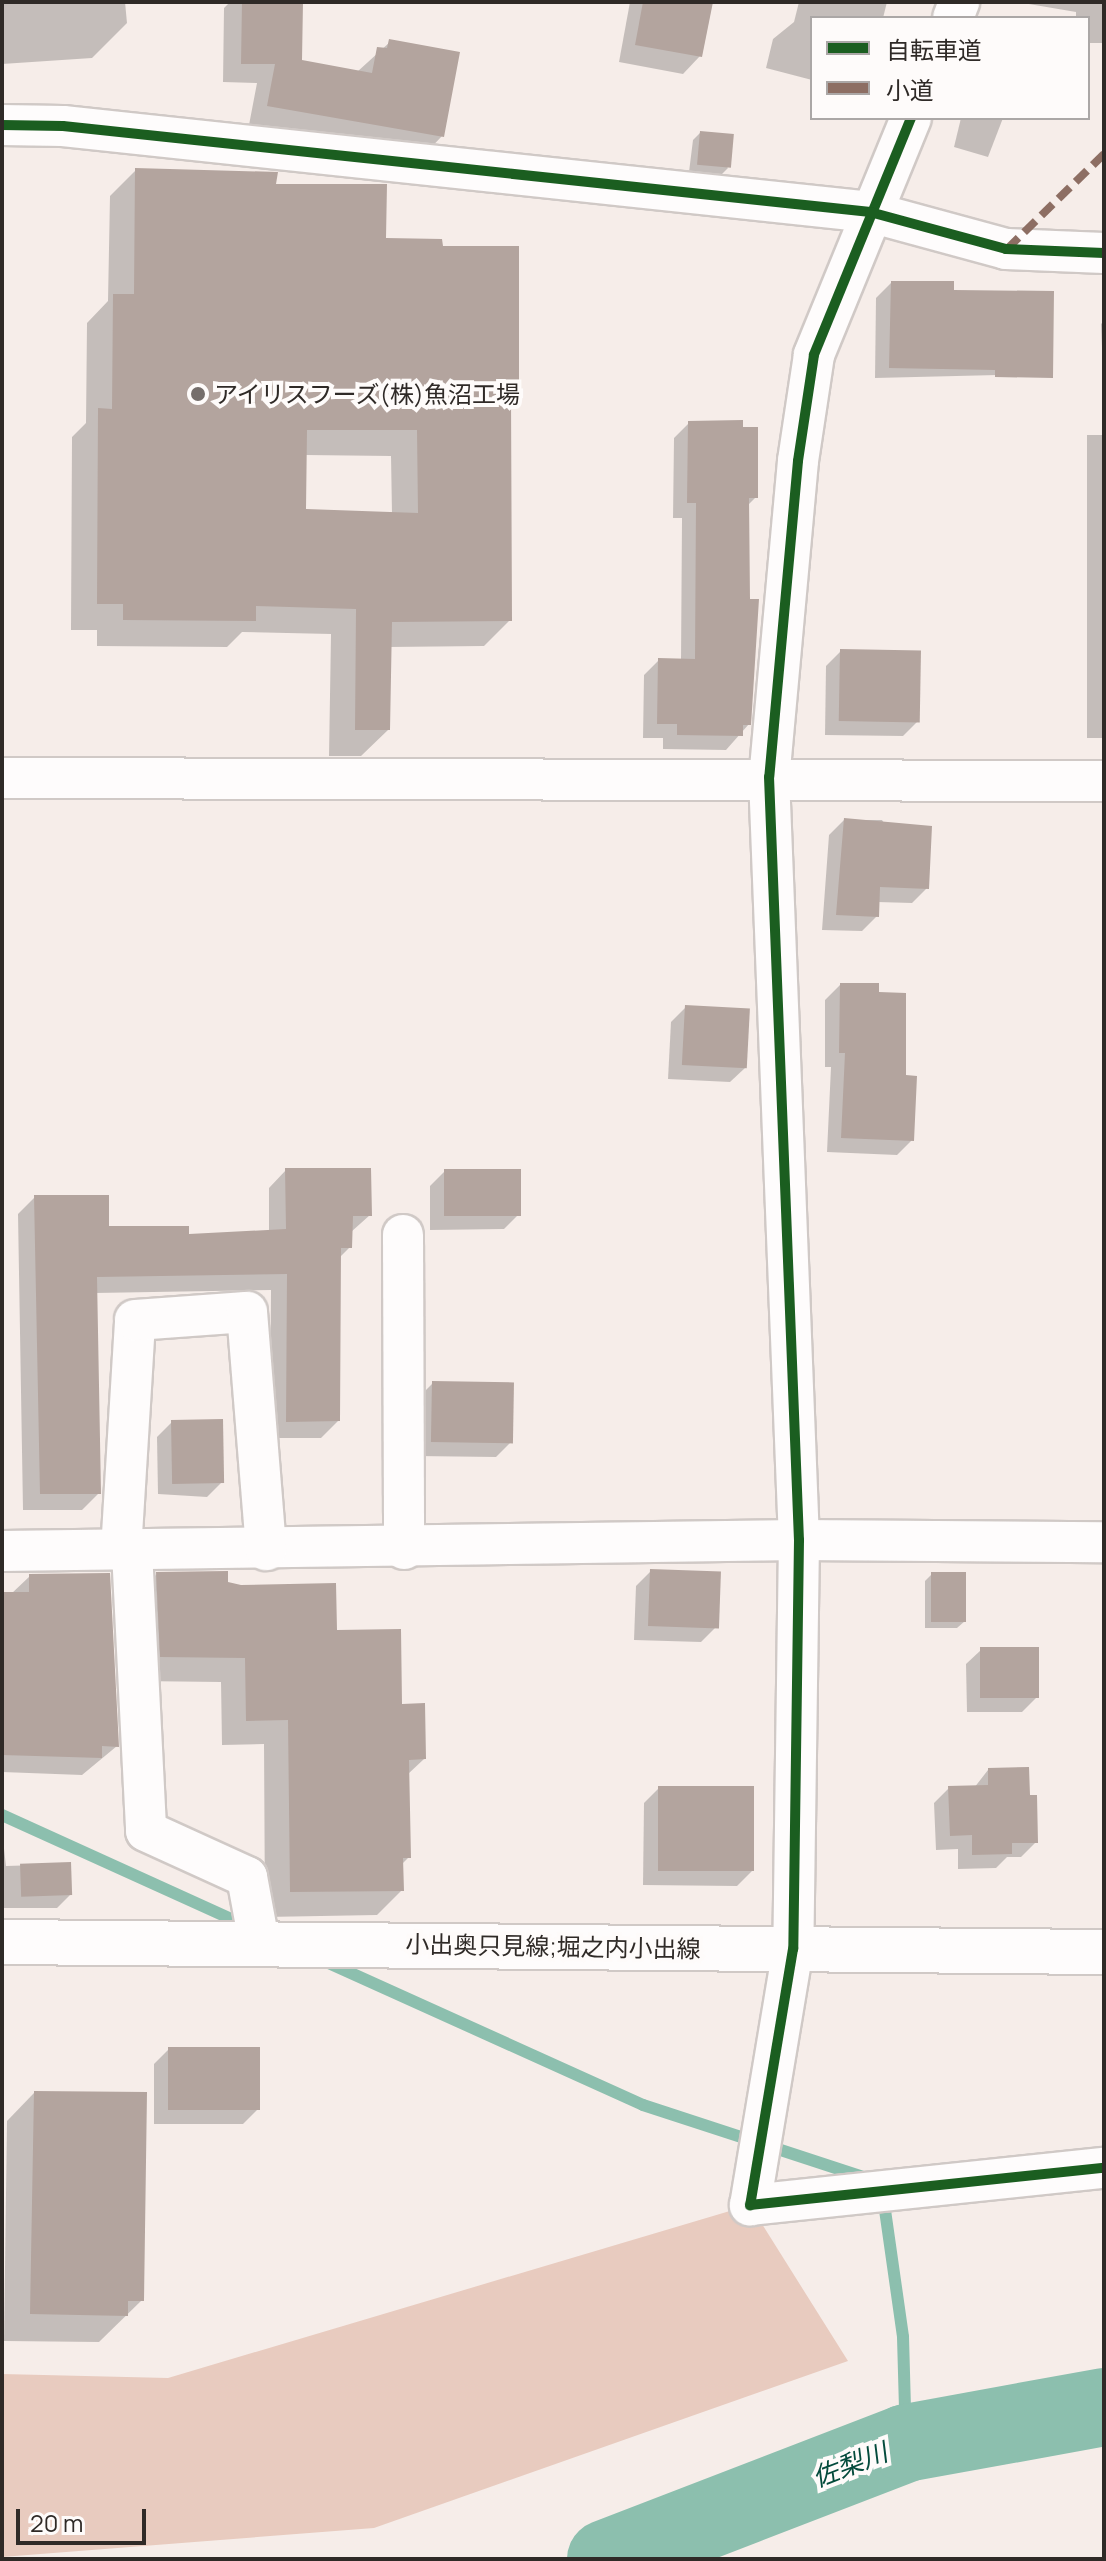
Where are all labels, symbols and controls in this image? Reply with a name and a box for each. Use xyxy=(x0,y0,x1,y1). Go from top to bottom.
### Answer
legend xyxy=(810,16,1090,120)
text: 自転車道 xyxy=(886,33,982,66)
text: 小道 xyxy=(886,73,934,106)
place label: アイリスフーズ(株)魚沼工場 xyxy=(214,380,522,408)
marker: アイリスフーズ(株)魚沼工場 xyxy=(189,385,207,403)
street label: 小出奥只見線;堀之内小出線 xyxy=(405,1929,701,1963)
water label: 佐梨川 xyxy=(808,2436,892,2494)
scale bar xyxy=(20,2493,150,2543)
text: 20 m xyxy=(30,2506,83,2539)

